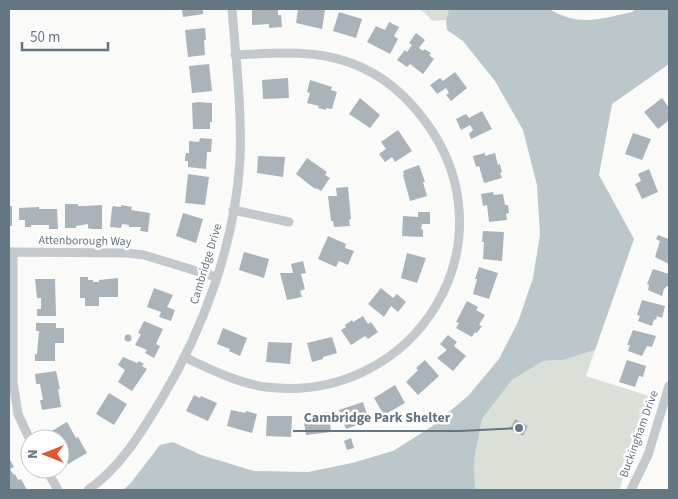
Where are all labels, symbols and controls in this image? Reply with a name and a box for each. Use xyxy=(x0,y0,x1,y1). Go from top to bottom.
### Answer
scale bar xyxy=(22,20,109,52)
text: 50 m xyxy=(30,27,60,48)
street label: Cambridge Drive xyxy=(186,222,226,306)
street label: Attenborough Way xyxy=(39,232,132,250)
street label: Buckingham Drive xyxy=(615,388,663,480)
callout: Cambridge Park Shelter xyxy=(293,402,460,431)
text: Cambridge Park Shelter xyxy=(304,408,451,428)
north arrow xyxy=(20,429,70,479)
text: N xyxy=(23,449,43,459)

